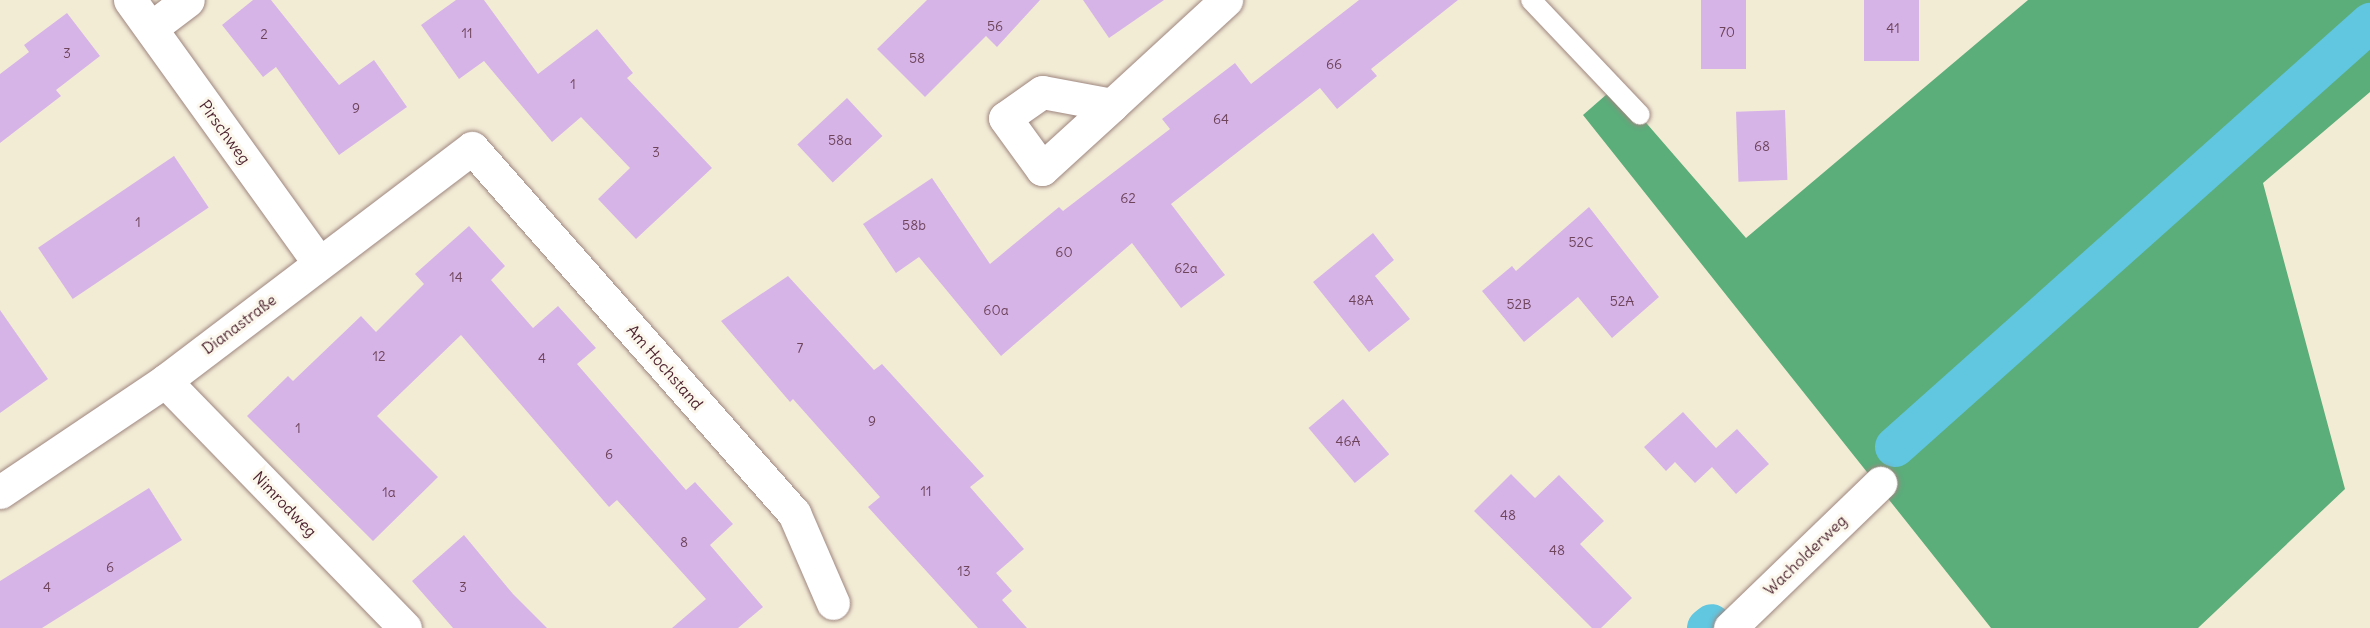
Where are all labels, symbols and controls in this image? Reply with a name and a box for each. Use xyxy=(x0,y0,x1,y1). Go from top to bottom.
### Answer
house number: 56 xyxy=(987,18,1003,34)
house number: 41 xyxy=(1886,20,1900,36)
house number: 70 xyxy=(1719,24,1735,40)
house number: 11 xyxy=(461,25,473,41)
house number: 2 xyxy=(260,26,268,42)
house number: 3 xyxy=(63,45,71,61)
house number: 58 xyxy=(909,50,925,66)
house number: 66 xyxy=(1326,56,1342,72)
house number: 1 xyxy=(570,76,576,92)
street label: Pirschweg xyxy=(195,96,255,168)
house number: 9 xyxy=(352,100,360,116)
house number: 64 xyxy=(1213,111,1229,127)
house number: 58a xyxy=(828,132,852,148)
house number: 68 xyxy=(1754,138,1770,154)
house number: 3 xyxy=(652,144,660,160)
house number: 62 xyxy=(1120,190,1136,206)
house number: 1 xyxy=(135,214,141,230)
house number: 58b xyxy=(902,217,926,233)
house number: 52C xyxy=(1569,234,1593,250)
house number: 60 xyxy=(1055,244,1073,260)
house number: 62a xyxy=(1174,260,1198,276)
house number: 14 xyxy=(449,269,463,285)
street label: Dianastraße xyxy=(198,290,280,358)
house number: 48A xyxy=(1348,292,1374,308)
house number: 52A xyxy=(1610,293,1634,309)
house number: 52B xyxy=(1507,296,1531,312)
house number: 60a xyxy=(983,302,1009,318)
street label: Am Hochstand xyxy=(623,321,707,413)
house number: 7 xyxy=(797,340,803,356)
house number: 12 xyxy=(372,348,386,364)
house number: 4 xyxy=(538,350,546,366)
house number: 9 xyxy=(868,413,876,429)
house number: 1 xyxy=(295,420,301,436)
house number: 46A xyxy=(1335,433,1361,449)
house number: 6 xyxy=(605,446,613,462)
street label: Nimrodweg xyxy=(249,467,321,541)
house number: 11 xyxy=(920,483,932,499)
house number: 1a xyxy=(382,484,396,500)
house number: 48 xyxy=(1500,507,1516,523)
street label: Wacholderweg xyxy=(1760,511,1850,599)
house number: 8 xyxy=(680,534,688,550)
house number: 48 xyxy=(1549,542,1565,558)
house number: 6 xyxy=(106,559,114,575)
house number: 13 xyxy=(957,563,971,579)
house number: 4 xyxy=(43,579,51,595)
house number: 3 xyxy=(459,579,467,595)

